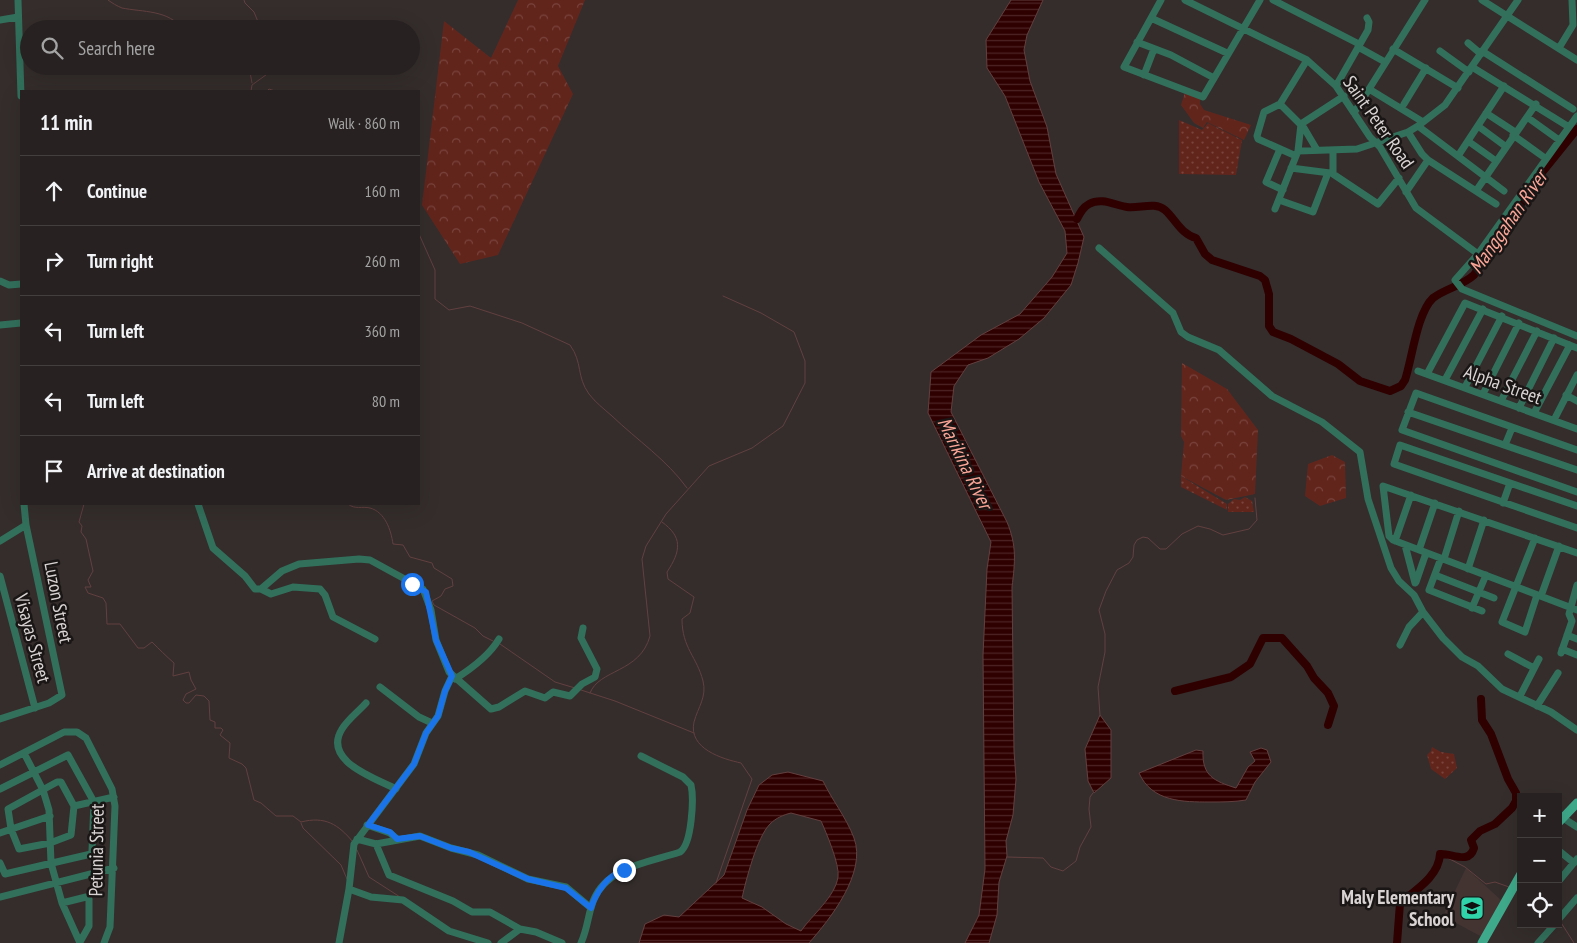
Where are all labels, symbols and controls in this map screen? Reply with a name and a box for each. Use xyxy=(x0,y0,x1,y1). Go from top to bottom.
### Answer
search box xyxy=(20,20,420,75)
icon: search xyxy=(38,34,66,62)
text: Search here xyxy=(78,36,155,60)
street label: Saint Peter Road xyxy=(1338,71,1420,173)
text: 11 min xyxy=(40,109,92,136)
text: Walk · 860 m xyxy=(328,113,400,133)
water label: Manggahan River xyxy=(1463,163,1555,279)
icon: ahead xyxy=(40,177,68,205)
text: Continue xyxy=(87,179,147,203)
text: 160 m xyxy=(365,181,400,201)
icon: right xyxy=(40,247,68,275)
text: Turn right xyxy=(87,249,153,273)
text: 260 m xyxy=(365,251,400,271)
icon: left xyxy=(40,317,68,345)
text: Turn left xyxy=(87,319,144,343)
text: 360 m xyxy=(365,321,400,341)
street label: Alpha Street xyxy=(1461,359,1546,409)
icon: left xyxy=(40,387,68,415)
text: Turn left xyxy=(87,389,144,413)
text: 80 m xyxy=(372,391,400,411)
water label: Marikina River xyxy=(932,413,1000,516)
icon: arrive xyxy=(40,457,68,485)
text: Arrive at destination xyxy=(87,459,225,483)
street label: Luzon Street xyxy=(39,559,79,645)
route start xyxy=(401,573,424,596)
street label: Visayas Street xyxy=(9,590,57,686)
map controls xyxy=(1517,793,1562,928)
button: + xyxy=(1517,793,1562,838)
street label: Petunia Street xyxy=(83,803,109,897)
button: − xyxy=(1517,838,1562,883)
route end xyxy=(613,859,636,882)
button: locate xyxy=(1517,883,1562,928)
place label: Maly Elementary School xyxy=(1341,885,1454,931)
school or university icon: Maly Elementary School xyxy=(1459,895,1485,921)

